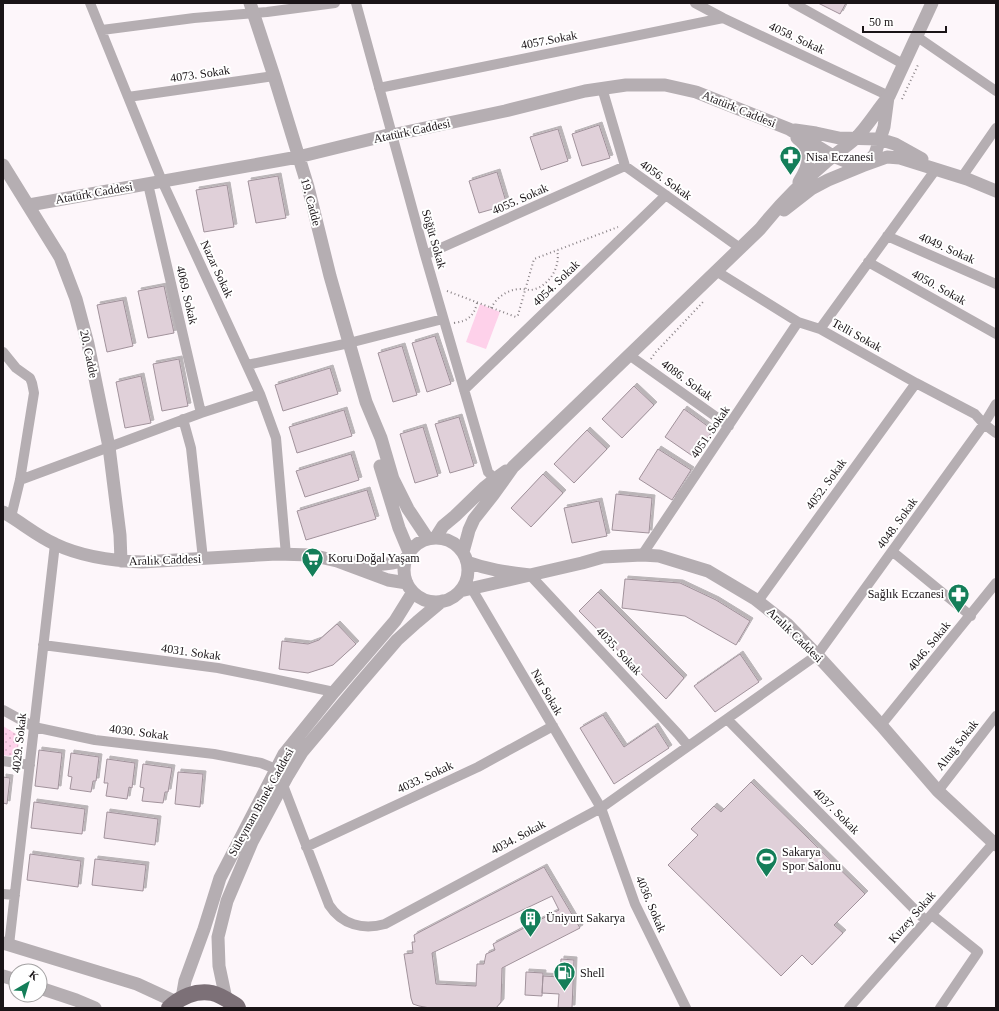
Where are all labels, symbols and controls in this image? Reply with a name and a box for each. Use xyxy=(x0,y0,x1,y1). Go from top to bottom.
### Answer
scale bar xyxy=(863,8,946,34)
text: 50 m xyxy=(869,15,894,29)
street label: 4058. Sokak xyxy=(767,19,827,57)
street label: 4057.Sokak xyxy=(520,28,578,52)
street label: 4073. Sokak xyxy=(169,63,231,85)
street label: Atatürk Caddesi xyxy=(700,88,779,130)
street label: Atatürk Caddesi xyxy=(372,116,452,146)
pharmacy icon: Nisa Eczanesi xyxy=(777,144,803,177)
place label: Nisa Eczanesi xyxy=(806,150,874,164)
street label: 4056. Sokak xyxy=(637,157,695,203)
street label: 19. Cadde xyxy=(298,177,324,227)
street label: Atatürk Caddesi xyxy=(54,179,134,207)
street label: 4055. Sokak xyxy=(490,180,550,218)
street label: Söğüt Sokak xyxy=(419,208,449,270)
street label: 4049. Sokak xyxy=(917,229,977,267)
street label: Nazar Sokak xyxy=(198,238,236,300)
street label: 4054. Sokak xyxy=(530,257,582,309)
street label: 4069. Sokak xyxy=(173,264,201,326)
street label: 4050. Sokak xyxy=(909,266,969,308)
street label: Telli Sokak xyxy=(830,316,884,354)
street label: 20. Cadde xyxy=(77,329,101,379)
street label: 4086. Sokak xyxy=(659,357,715,403)
street label: 4051. Sokak xyxy=(687,403,733,461)
street label: 4052. Sokak xyxy=(803,456,849,512)
street label: 4048. Sokak xyxy=(874,495,920,551)
supermarket icon: Koru Doğal Yaşam xyxy=(300,545,326,578)
place label: Koru Doğal Yaşam xyxy=(328,551,420,565)
street label: Aralık Caddesi xyxy=(129,552,202,568)
pharmacy icon: Sağlık Eczanesi xyxy=(946,581,972,614)
place label: Sağlık Eczanesi xyxy=(868,587,945,601)
street label: Aralık Caddesi xyxy=(764,605,826,666)
street label: 4046. Sokak xyxy=(905,618,953,674)
street label: 4035. Sokak xyxy=(593,624,645,678)
street label: 4031. Sokak xyxy=(160,641,222,663)
street label: Nar Sokak xyxy=(528,666,566,718)
street label: 4029. Sokak xyxy=(9,712,29,774)
street label: Altuğ Sokak xyxy=(933,717,981,773)
street label: 4030. Sokak xyxy=(108,721,170,743)
street label: Süleyman Binek Caddesi xyxy=(225,745,297,858)
street label: 4033. Sokak xyxy=(395,758,455,796)
street label: 4037. Sokak xyxy=(810,785,862,837)
street label: 4034. Sokak xyxy=(488,817,548,857)
place label: Sakarya Spor Salonu xyxy=(782,845,841,873)
sports icon: Sakarya Spor Salonu xyxy=(753,846,779,879)
street label: 4036. Sokak xyxy=(633,874,669,934)
street label: Kuzey Sokak xyxy=(886,888,938,946)
building icon: Üniyurt Sakarya xyxy=(518,905,544,938)
place label: Üniyurt Sakarya xyxy=(546,911,626,925)
fuel station icon: Shell xyxy=(552,960,578,993)
north arrow xyxy=(8,963,48,1003)
place label: Shell xyxy=(580,966,605,980)
text: K xyxy=(27,968,42,983)

